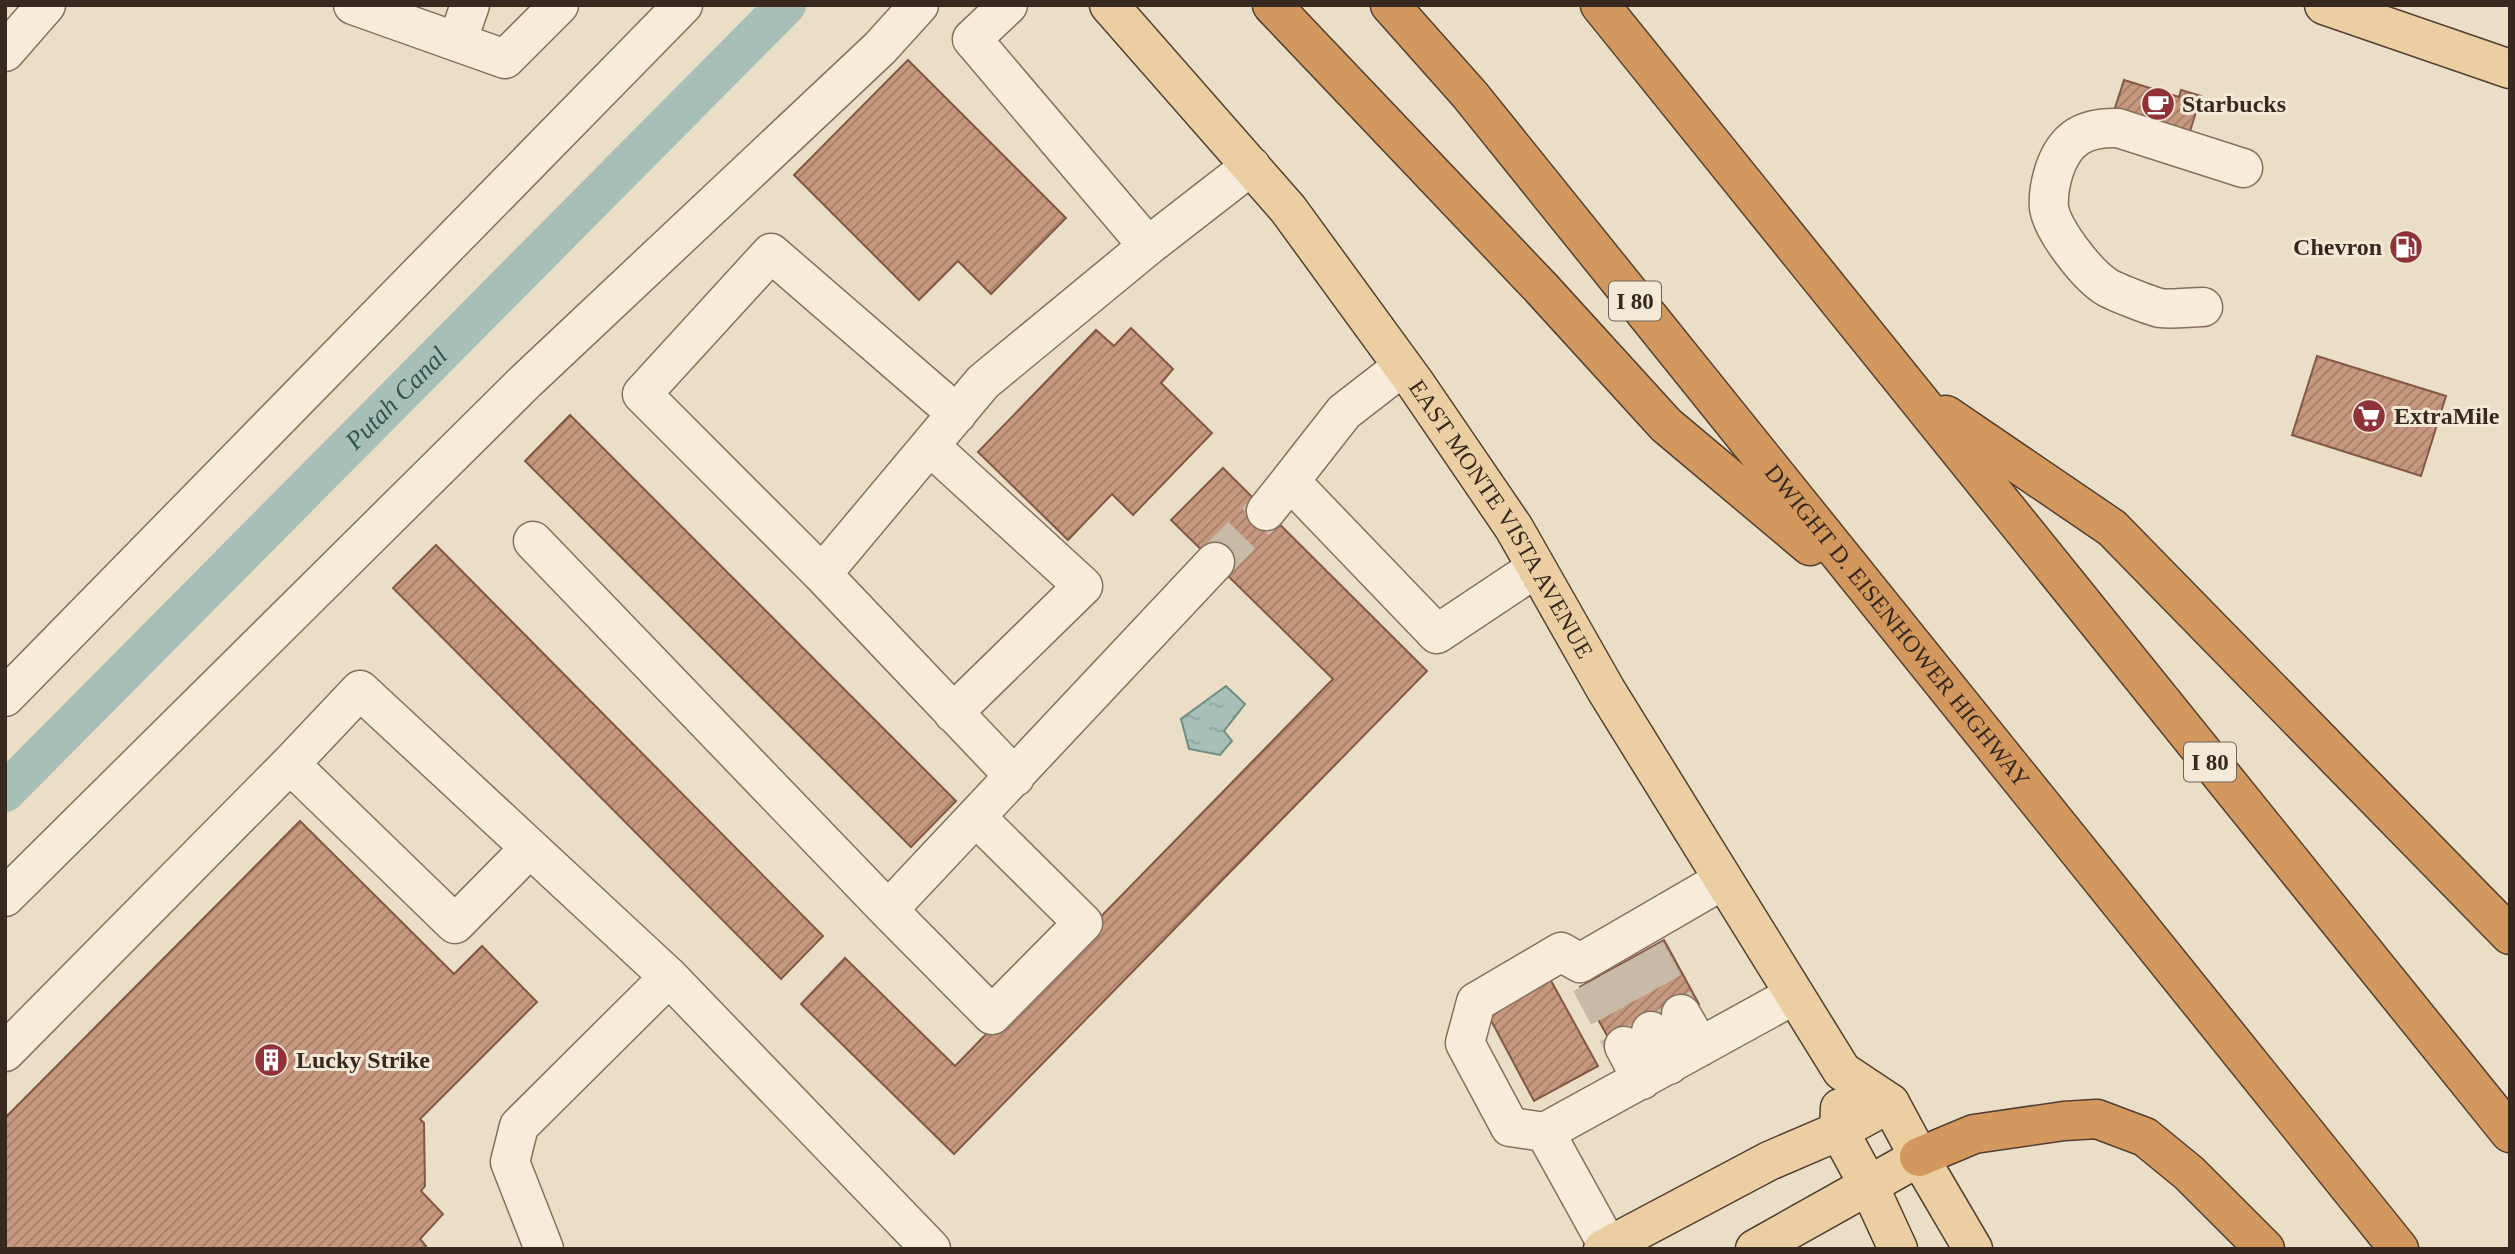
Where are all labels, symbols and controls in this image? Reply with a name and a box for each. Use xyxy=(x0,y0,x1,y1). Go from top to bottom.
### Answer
cafe icon: Starbucks xyxy=(2139,85,2177,123)
place label: Starbucks xyxy=(2182,91,2286,117)
fuel station icon: Chevron xyxy=(2387,228,2425,266)
place label: Chevron xyxy=(2293,234,2382,260)
road number: I 80 xyxy=(1609,282,1661,320)
water label: Putah Canal xyxy=(339,341,453,456)
street label: EAST MONTE VISTA AVENUE xyxy=(1404,375,1598,663)
supermarket icon: ExtraMile xyxy=(2350,397,2388,435)
place label: ExtraMile xyxy=(2394,403,2500,429)
street label: DWIGHT D. EISENHOWER HIGHWAY xyxy=(1760,459,2035,793)
road number: I 80 xyxy=(2184,742,2236,782)
building icon: Lucky Strike xyxy=(252,1041,290,1079)
place label: Lucky Strike xyxy=(296,1047,430,1073)

